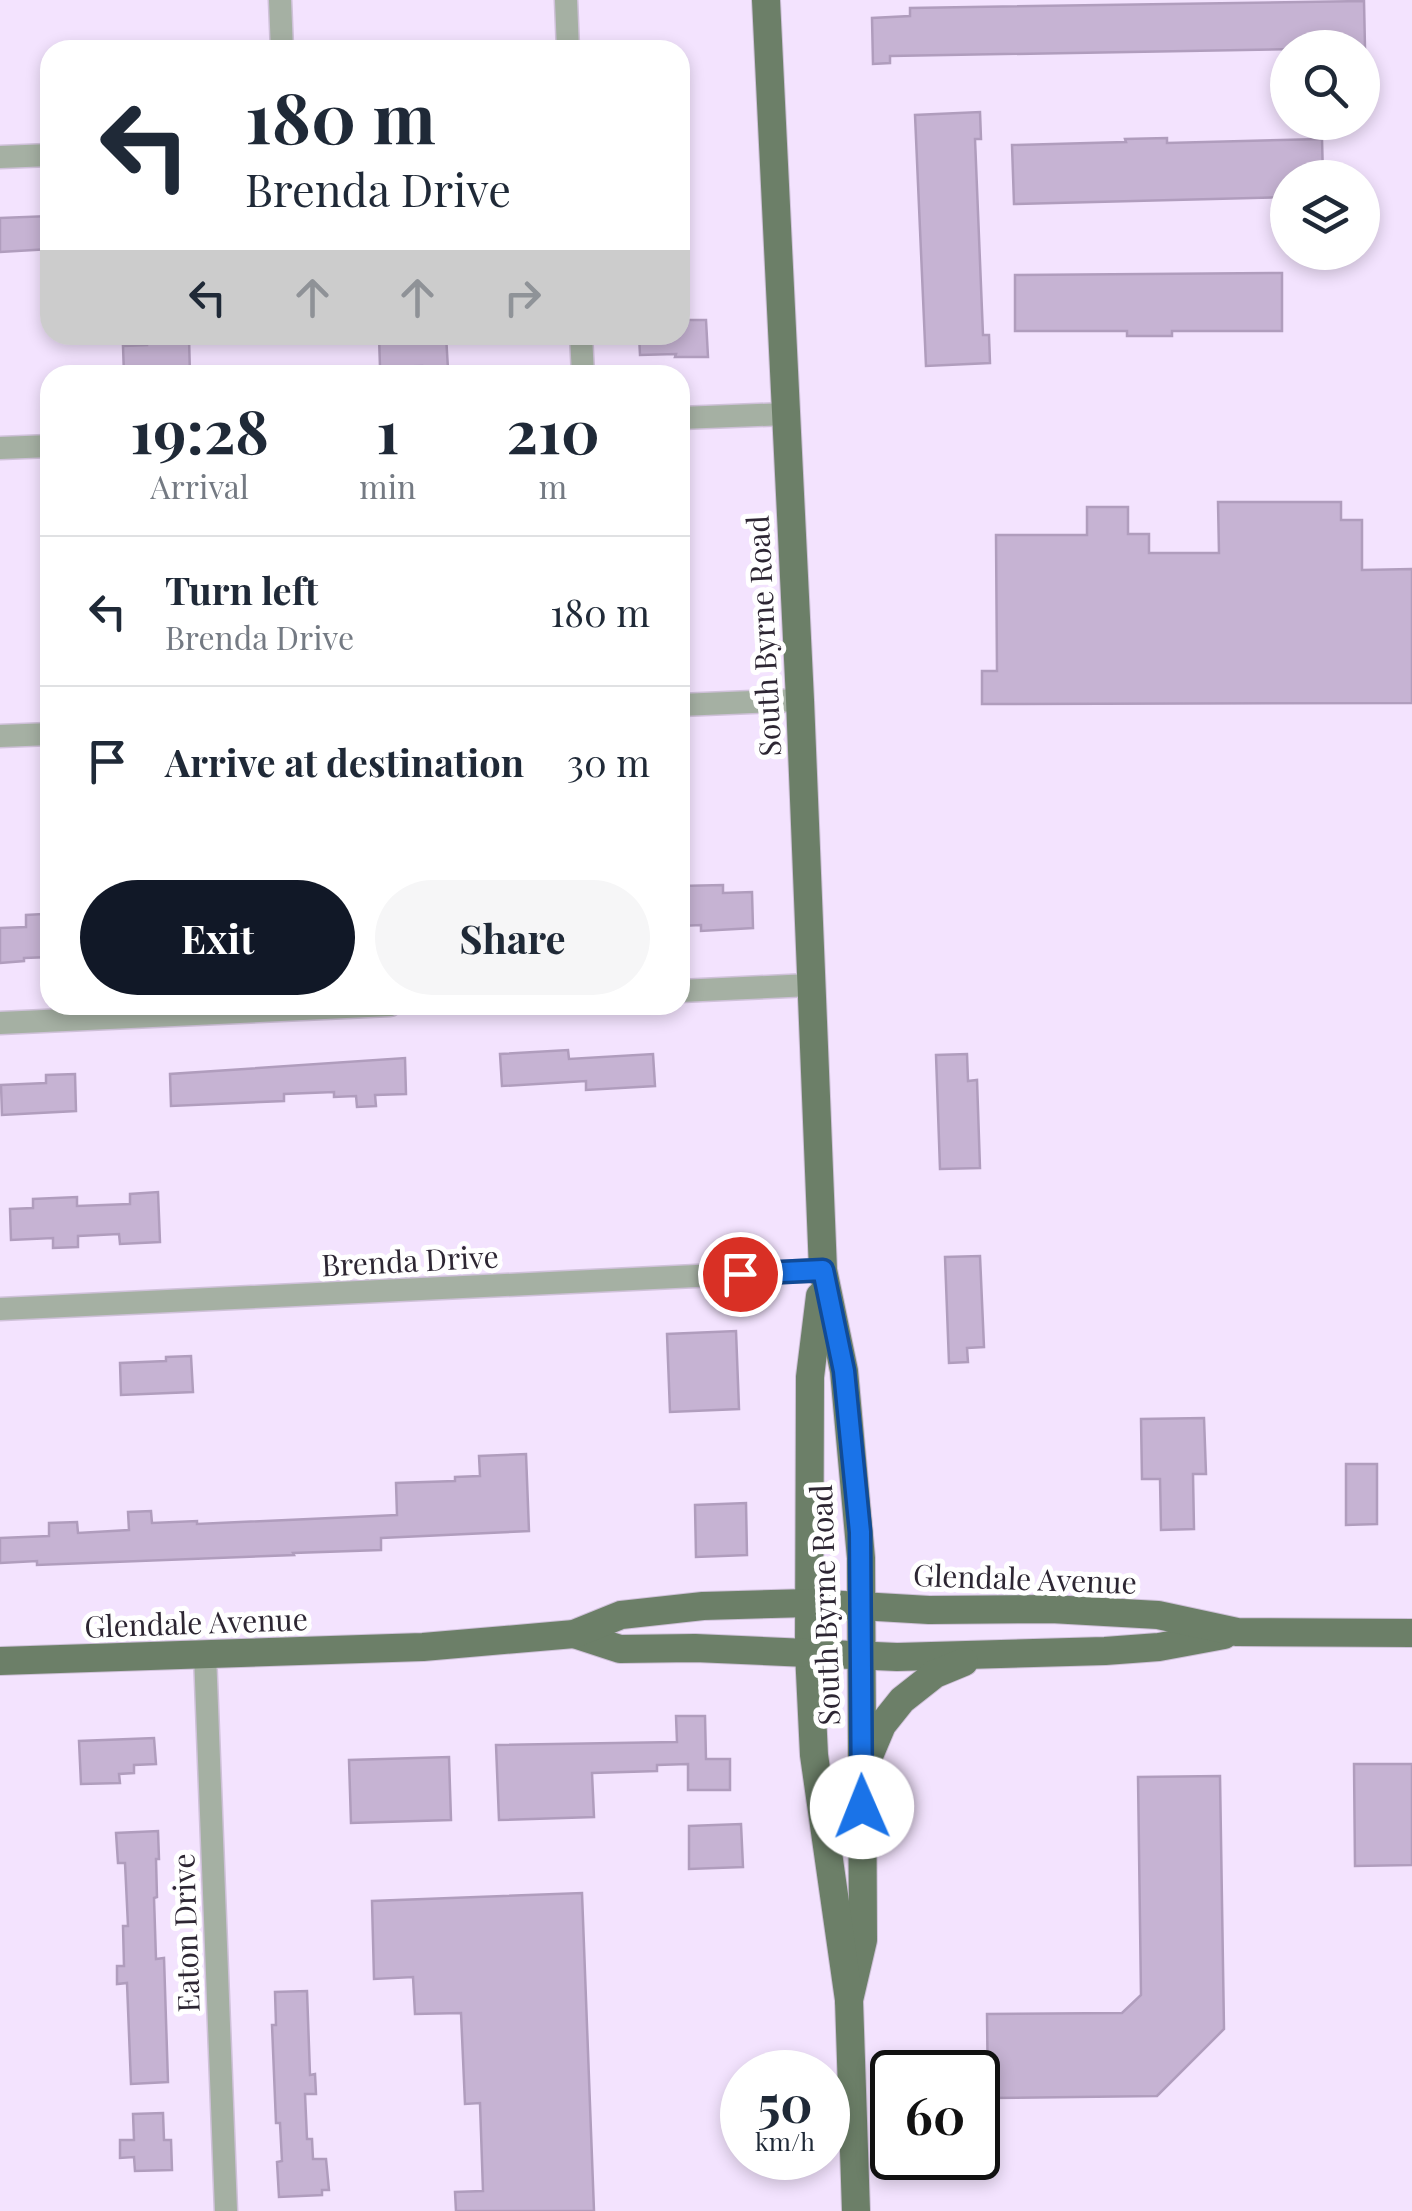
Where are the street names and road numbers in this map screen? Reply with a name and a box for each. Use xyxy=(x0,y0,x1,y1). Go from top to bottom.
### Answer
street label: South Byrne Road xyxy=(737,514,789,758)
street label: Brenda Drive xyxy=(320,1235,500,1285)
street label: South Byrne Road xyxy=(800,1484,848,1726)
street label: Glendale Avenue xyxy=(913,1554,1137,1602)
street label: Glendale Avenue xyxy=(84,1598,308,1646)
street label: Eaton Drive xyxy=(162,1853,208,2013)

